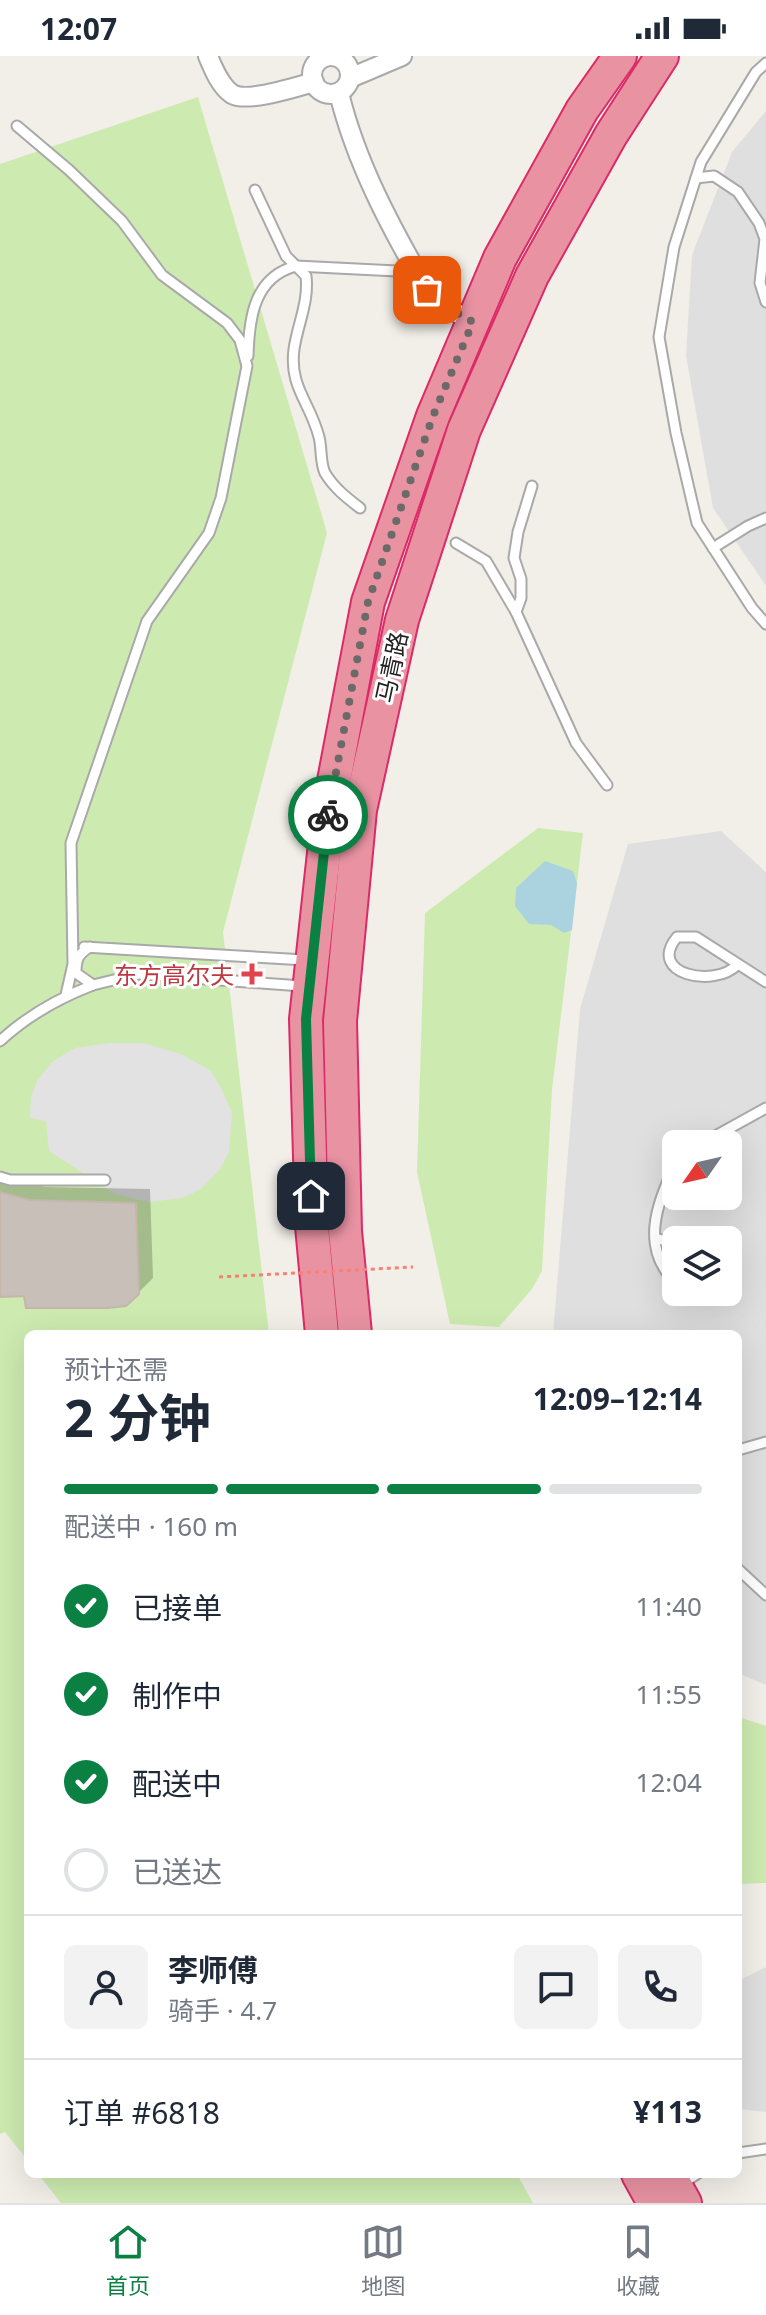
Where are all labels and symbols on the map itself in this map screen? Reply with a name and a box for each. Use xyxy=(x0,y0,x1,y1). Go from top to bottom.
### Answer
pin xyxy=(393,256,461,324)
street label: 马青路 xyxy=(367,628,415,706)
courier xyxy=(288,775,368,855)
place label: 东方高尔夫 xyxy=(114,958,234,991)
marker: 东方高尔夫 xyxy=(241,963,263,985)
north arrow xyxy=(662,1130,742,1210)
pin xyxy=(277,1162,345,1230)

